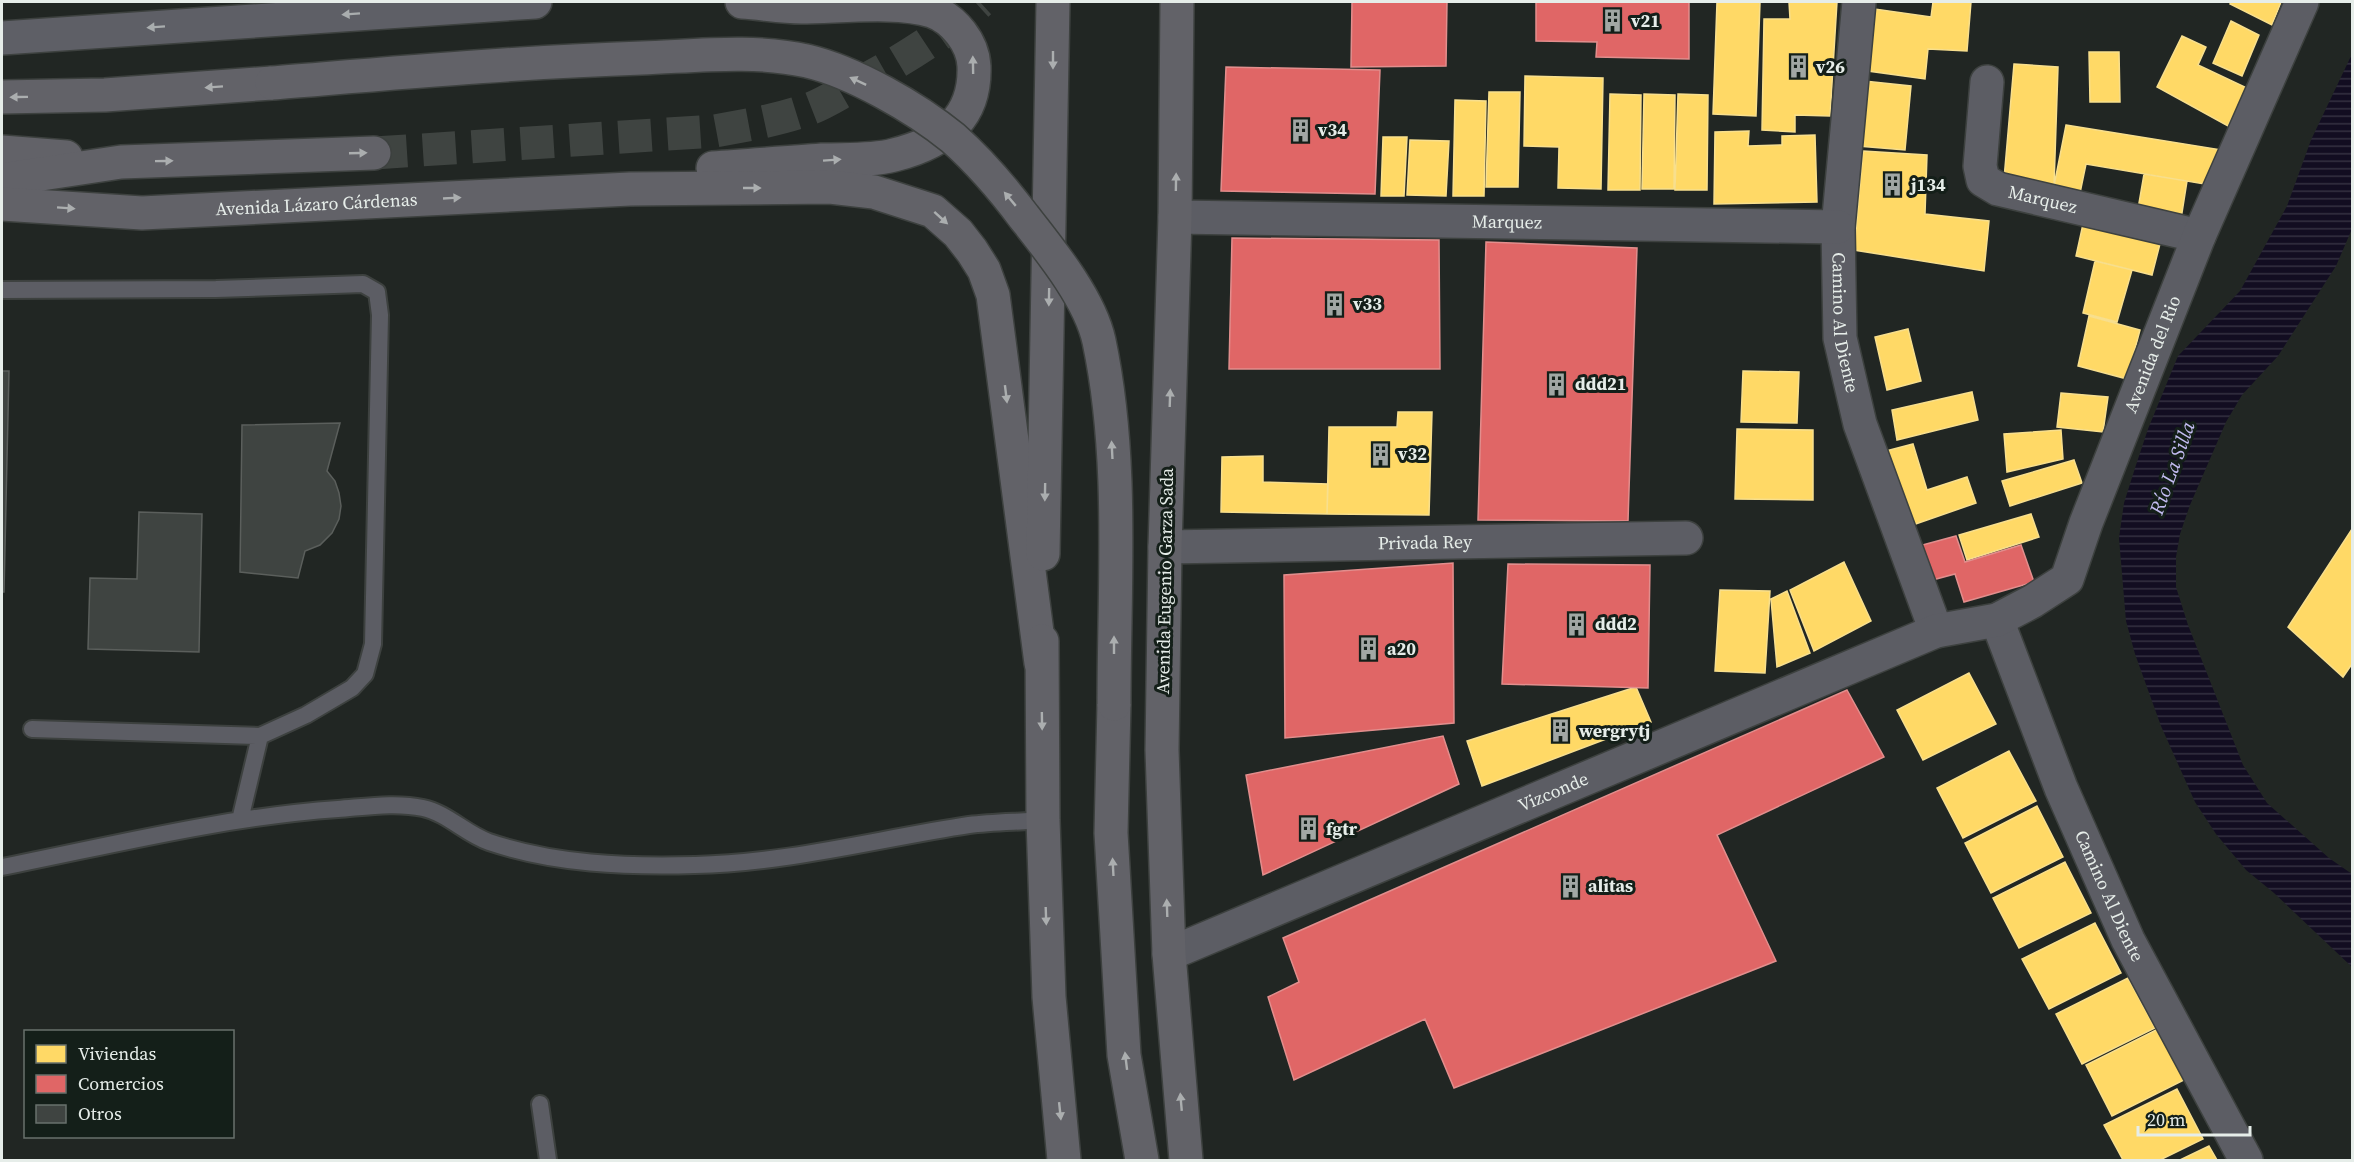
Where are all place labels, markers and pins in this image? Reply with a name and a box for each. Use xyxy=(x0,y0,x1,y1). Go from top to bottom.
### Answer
building icon: v21 xyxy=(1600,8,1626,34)
place label: v21 xyxy=(1630,8,1660,33)
building icon: v26 xyxy=(1785,54,1811,80)
place label: v26 xyxy=(1815,54,1845,79)
building icon: v34 xyxy=(1287,117,1313,143)
place label: v34 xyxy=(1317,117,1347,142)
building icon: j134 xyxy=(1880,172,1906,198)
place label: j134 xyxy=(1909,172,1946,197)
building icon: v33 xyxy=(1322,291,1348,317)
place label: v33 xyxy=(1352,291,1382,316)
building icon: ddd21 xyxy=(1544,371,1570,397)
place label: ddd21 xyxy=(1575,371,1627,396)
building icon: v32 xyxy=(1367,441,1393,467)
place label: v32 xyxy=(1397,441,1427,466)
building icon: ddd2 xyxy=(1564,611,1590,637)
place label: ddd2 xyxy=(1595,611,1637,636)
building icon: a20 xyxy=(1356,636,1382,662)
place label: a20 xyxy=(1387,636,1416,661)
building icon: wergrytj xyxy=(1548,718,1574,744)
place label: wergrytj xyxy=(1578,718,1650,743)
building icon: fgtr xyxy=(1295,816,1321,842)
place label: fgtr xyxy=(1326,816,1358,841)
building icon: alitas xyxy=(1557,873,1583,899)
place label: alitas xyxy=(1588,873,1633,898)

